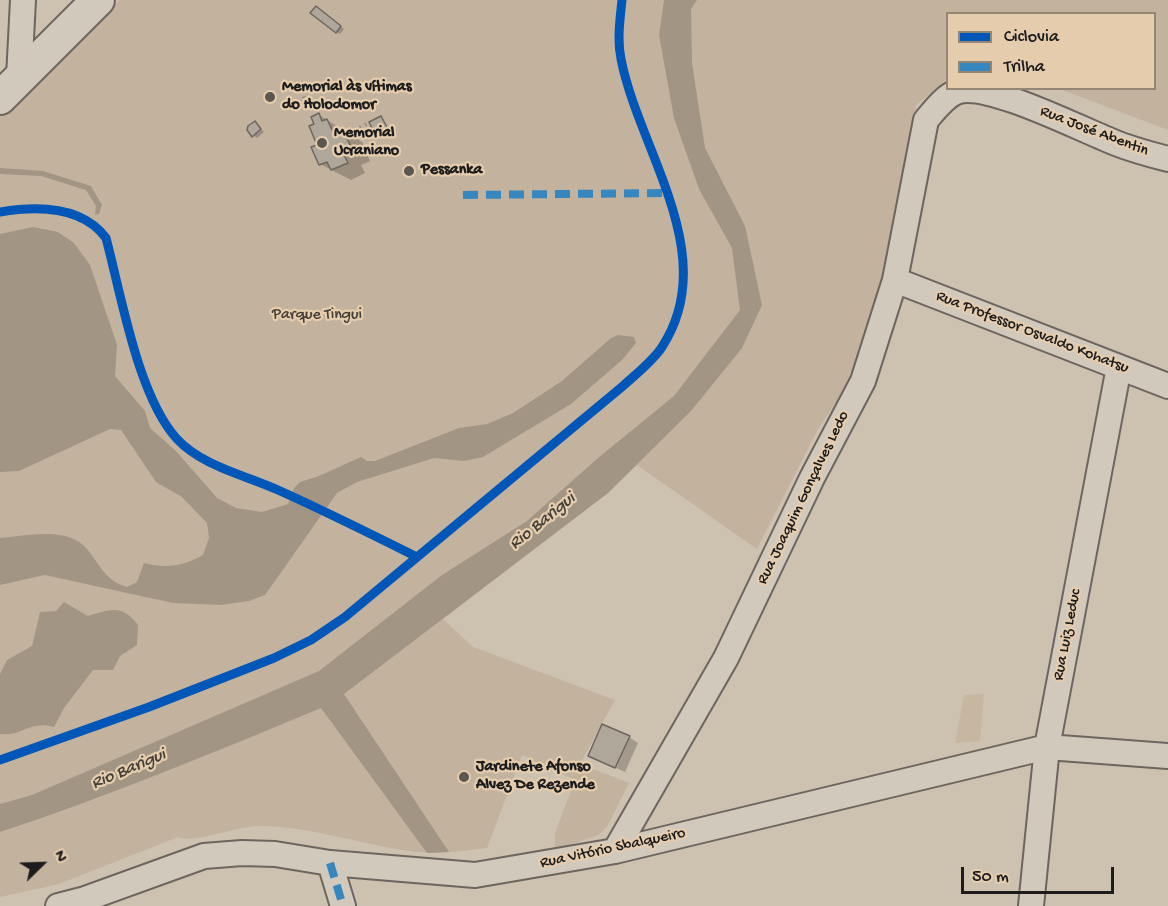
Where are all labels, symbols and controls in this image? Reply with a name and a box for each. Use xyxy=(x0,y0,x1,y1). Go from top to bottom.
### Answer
legend xyxy=(946,12,1156,90)
text: Ciclovia xyxy=(1004,27,1059,48)
text: Trilha xyxy=(1004,57,1045,78)
place label: Memorial às vítimas do Holodomor xyxy=(282,78,412,116)
marker: Memorial às vítimas do Holodomor xyxy=(263,90,277,104)
street label: Rua José Abentin xyxy=(1037,102,1151,162)
place label: Memorial Ucraniano xyxy=(334,124,399,162)
marker: Memorial Ucraniano xyxy=(315,136,329,150)
place label: Pessanka xyxy=(421,161,482,181)
marker: Pessanka xyxy=(402,164,416,178)
street label: Rua Professor Osvaldo Kohatsu xyxy=(933,287,1131,379)
park label: Parque Tingui xyxy=(272,306,362,326)
street label: Rua Joaquim Gonçalves Ledo xyxy=(754,408,854,588)
water label: Rio Barigui xyxy=(506,489,580,555)
street label: Rua Luiz Leduc xyxy=(1050,588,1086,682)
water label: Rio Barigui xyxy=(88,745,170,795)
place label: Jardinete Afonso Alvez De Rezende xyxy=(476,758,595,796)
marker: Jardinete Afonso Alvez De Rezende xyxy=(457,770,471,784)
street label: Rua Vitório Sbalqueiro xyxy=(539,824,687,874)
north arrow xyxy=(12,834,72,894)
text: N xyxy=(48,848,70,865)
scale bar xyxy=(964,855,1117,893)
text: 50 m xyxy=(972,867,1009,888)

